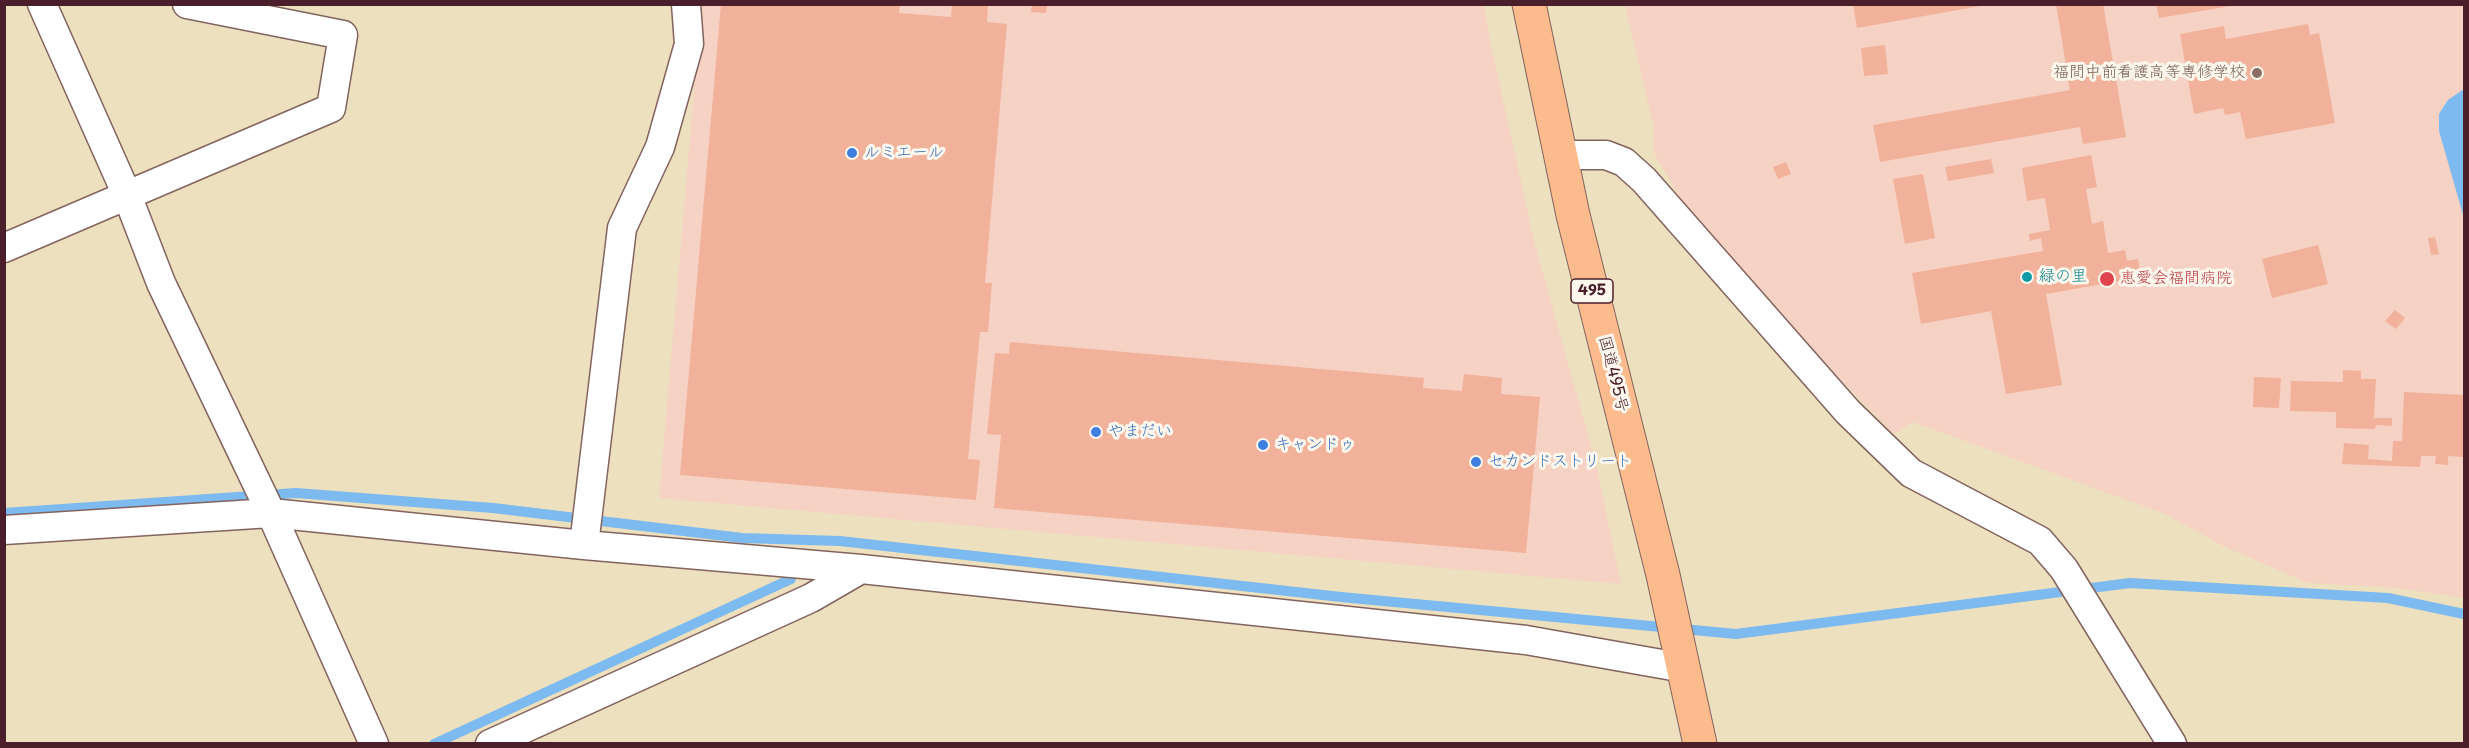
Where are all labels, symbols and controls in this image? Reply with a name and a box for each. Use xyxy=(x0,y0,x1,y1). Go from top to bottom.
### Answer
place label: 福間中前看護高等専修学校 xyxy=(2053,63,2245,83)
marker: 福間中前看護高等専修学校 xyxy=(2250,66,2264,80)
place label: ルミエール xyxy=(864,143,944,163)
marker: ルミエール xyxy=(845,146,859,160)
place label: 緑の里 xyxy=(2039,267,2087,287)
place label: 恵愛会福間病院 xyxy=(2120,269,2232,289)
marker: 緑の里 xyxy=(2020,270,2034,284)
marker: 恵愛会福間病院 xyxy=(2098,270,2116,288)
road number: 495 xyxy=(1571,279,1613,303)
street label: 国道495号 xyxy=(1594,334,1632,414)
place label: やまだい xyxy=(1108,422,1172,442)
marker: やまだい xyxy=(1089,425,1103,439)
place label: キャンドゥ xyxy=(1275,435,1355,455)
marker: キャンドゥ xyxy=(1256,438,1270,452)
place label: セカンドストリート xyxy=(1488,452,1632,472)
marker: セカンドストリート xyxy=(1469,455,1483,469)

